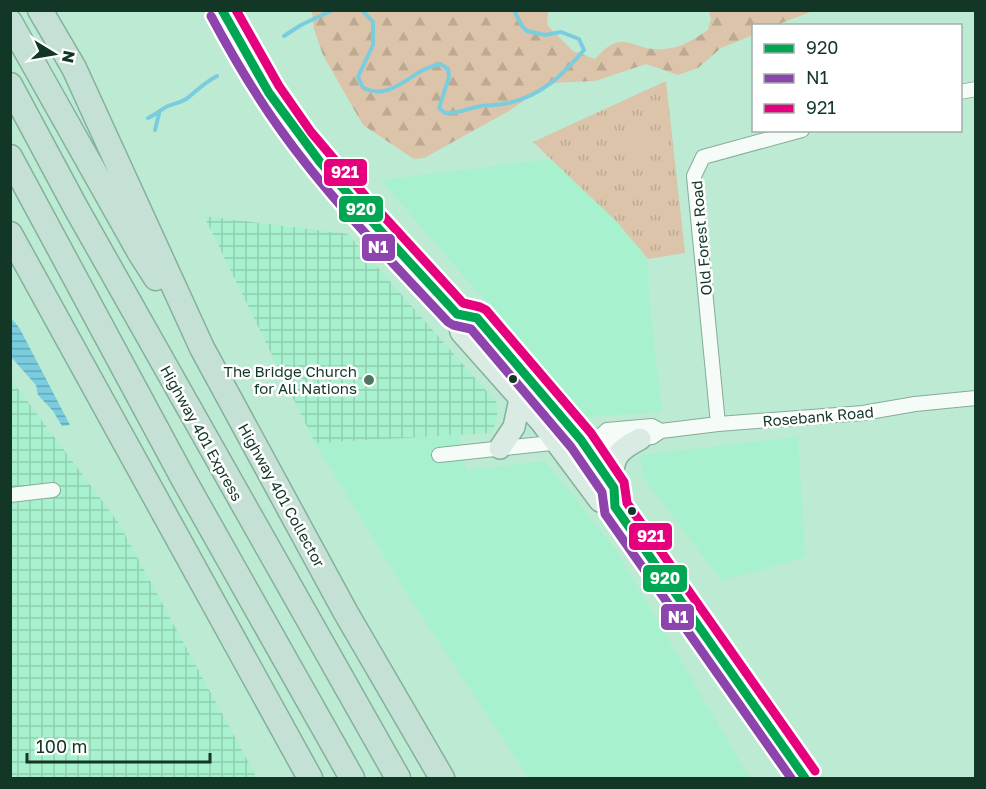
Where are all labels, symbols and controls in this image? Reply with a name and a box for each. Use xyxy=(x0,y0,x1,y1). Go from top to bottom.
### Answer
north arrow xyxy=(24,24,84,84)
legend xyxy=(752,24,962,132)
text: 920 xyxy=(806,36,839,58)
text: N xyxy=(58,49,80,65)
text: N1 xyxy=(806,66,829,88)
text: 921 xyxy=(806,96,836,118)
line badge: 921 xyxy=(323,158,368,187)
text: 921 xyxy=(331,162,359,182)
street label: Old Forest Road xyxy=(687,180,715,296)
line badge: 920 xyxy=(338,195,384,223)
text: 920 xyxy=(346,199,376,219)
line badge: N1 xyxy=(361,233,396,262)
text: N1 xyxy=(368,237,388,257)
street label: Highway 401 Express xyxy=(157,362,247,504)
place label: The Bridge Church for All Nations xyxy=(224,362,357,397)
marker: The Bridge Church for All Nations xyxy=(362,373,376,387)
unlabelled marker xyxy=(507,373,519,385)
street label: Rosebank Road xyxy=(762,402,874,430)
street label: Highway 401 Collector xyxy=(235,420,329,570)
unlabelled marker xyxy=(626,505,638,517)
line badge: 921 xyxy=(628,522,673,551)
text: 921 xyxy=(637,526,665,546)
line badge: 920 xyxy=(642,564,688,593)
text: 920 xyxy=(650,568,680,588)
line badge: N1 xyxy=(660,603,695,631)
text: N1 xyxy=(668,607,688,627)
scale bar xyxy=(27,726,210,764)
text: 100 m xyxy=(36,735,87,757)

